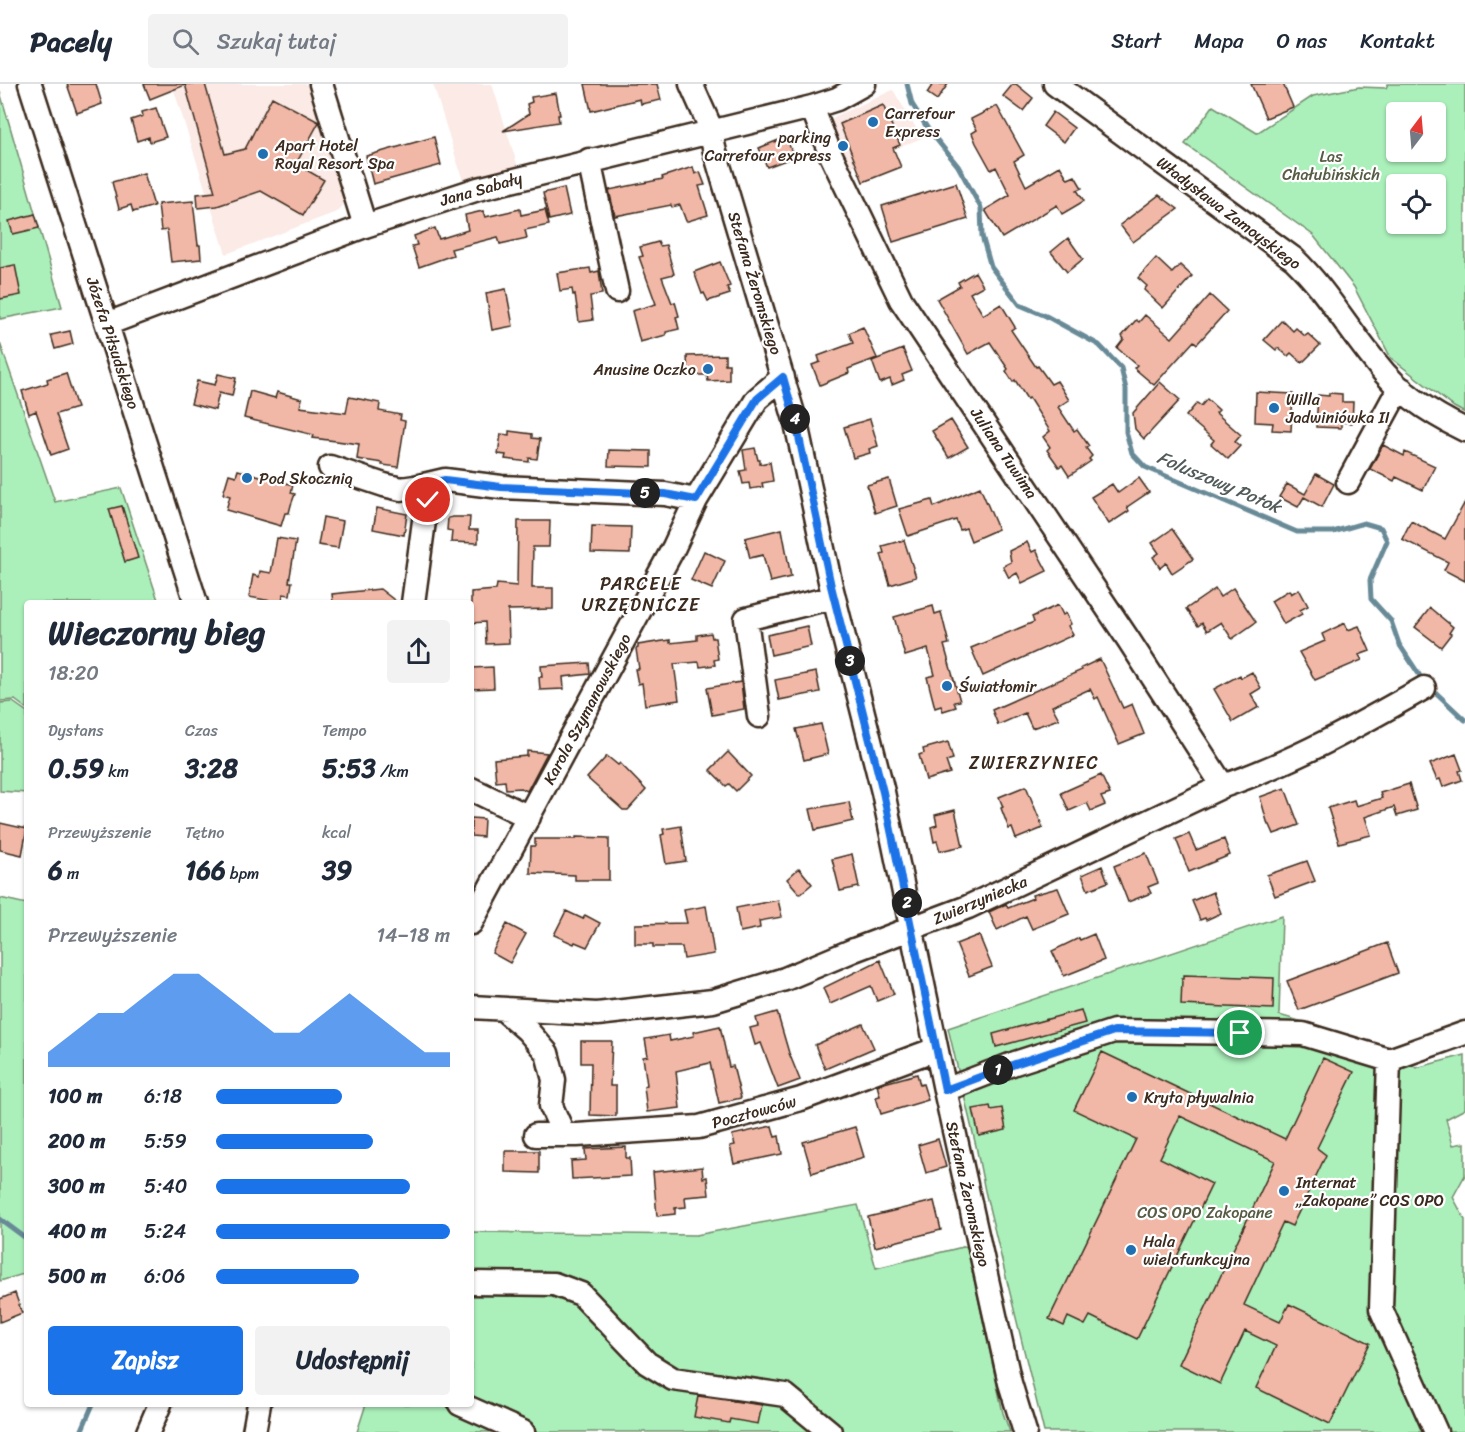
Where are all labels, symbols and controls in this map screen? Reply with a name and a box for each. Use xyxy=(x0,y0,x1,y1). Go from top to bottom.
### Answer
search box xyxy=(148,14,568,68)
text: Pacely xyxy=(30,17,112,66)
text: Szukaj tutaj xyxy=(217,22,336,61)
text: Start xyxy=(1111,22,1161,60)
text: Mapa xyxy=(1194,22,1244,60)
text: O nas xyxy=(1277,22,1327,60)
text: Kontakt xyxy=(1360,22,1435,60)
icon: search xyxy=(169,25,202,58)
place label: Carrefour Express xyxy=(885,99,956,146)
north arrow xyxy=(1386,102,1446,162)
map controls xyxy=(1386,102,1446,234)
marker: Carrefour Express xyxy=(866,115,880,129)
place label: parking Carrefour express xyxy=(704,123,831,170)
place label: Apart Hotel Royal Resort Spa xyxy=(274,131,395,178)
marker: parking Carrefour express xyxy=(836,139,850,153)
park label: Las Chałubińskich xyxy=(1282,142,1380,189)
marker: Apart Hotel Royal Resort Spa xyxy=(256,147,270,161)
street label: Władysława Zamoyskiego xyxy=(1150,149,1308,277)
street label: Jana Sabały xyxy=(435,163,526,215)
button: locate xyxy=(1386,174,1446,234)
street label: Stefana Żeromskiego xyxy=(719,208,791,358)
street label: Józefa Piłsudskiego xyxy=(78,272,148,413)
place label: Anusine Oczko xyxy=(592,355,696,384)
marker: Anusine Oczko xyxy=(701,362,715,376)
place label: Willa Jadwiniówka II xyxy=(1285,385,1390,432)
street label: Juliana Tuwima xyxy=(962,400,1046,505)
marker: Willa Jadwiniówka II xyxy=(1267,401,1281,415)
pin: 4 xyxy=(780,404,810,434)
text: 4 xyxy=(790,404,800,433)
water label: Foluszowy Potok xyxy=(1152,441,1288,523)
place label: Pod Skocznią xyxy=(259,464,353,493)
marker: Pod Skocznią xyxy=(240,471,254,485)
pin xyxy=(402,474,453,525)
pin: 5 xyxy=(630,478,660,508)
text: 5 xyxy=(640,478,650,507)
icon: check xyxy=(411,483,444,516)
district label: PARCELE URZĘDNICZE xyxy=(581,568,701,621)
text: Wieczorny bieg xyxy=(48,604,265,662)
button: share xyxy=(387,620,450,683)
street label: Karola Szymanowskiego xyxy=(535,628,639,790)
pin: 3 xyxy=(835,646,865,676)
text: 3 xyxy=(846,646,854,675)
text: 18:20 xyxy=(48,656,99,691)
place label: Światłomir xyxy=(959,672,1037,701)
marker: Światłomir xyxy=(940,679,954,693)
text: Dystans xyxy=(48,716,104,745)
text: Czas xyxy=(185,716,218,745)
text: Tempo xyxy=(322,716,367,745)
text: 0.59 xyxy=(48,745,104,791)
text: 3:28 xyxy=(185,745,238,791)
text: 5:53 xyxy=(322,745,376,791)
district label: ZWIERZYNIEC xyxy=(969,747,1099,779)
text: km xyxy=(104,757,129,786)
text: /km xyxy=(376,757,409,786)
text: Przewyższenie xyxy=(48,818,152,847)
text: Tętno xyxy=(185,818,224,847)
text: kcal xyxy=(322,818,351,847)
text: 6 xyxy=(48,847,63,893)
text: 166 xyxy=(185,847,226,893)
text: 39 xyxy=(322,847,352,893)
text: m xyxy=(63,859,79,888)
text: bpm xyxy=(226,859,259,888)
street label: Zwierzyniecka xyxy=(928,867,1033,933)
pin: 2 xyxy=(892,888,922,918)
text: 2 xyxy=(902,888,912,917)
text: Przewyższenie xyxy=(48,918,177,953)
text: 14–18 m xyxy=(376,918,450,953)
pin xyxy=(1214,1007,1265,1058)
icon: arrive xyxy=(1223,1016,1256,1049)
pin: 1 xyxy=(983,1055,1013,1085)
text: 1 xyxy=(995,1055,1001,1084)
text: 100 m xyxy=(48,1079,102,1114)
text: 6:18 xyxy=(144,1079,182,1114)
place label: Kryta pływalnia xyxy=(1144,1083,1254,1112)
street label: Pocztowców xyxy=(709,1087,799,1137)
marker: Kryta pływalnia xyxy=(1125,1090,1139,1104)
street label: Stefana Żeromskiego xyxy=(937,1118,999,1270)
text: 200 m xyxy=(48,1124,105,1159)
text: 5:59 xyxy=(144,1124,187,1159)
place label: Internat „Zakopane” COS OPO xyxy=(1295,1168,1444,1215)
text: 300 m xyxy=(48,1169,105,1204)
text: 5:40 xyxy=(144,1169,187,1204)
marker: Internat „Zakopane” COS OPO xyxy=(1277,1184,1291,1198)
park label: COS OPO Zakopane xyxy=(1137,1198,1273,1227)
text: 400 m xyxy=(48,1214,106,1249)
text: 5:24 xyxy=(144,1214,186,1249)
place label: Hala wielofunkcyjna xyxy=(1143,1227,1250,1274)
marker: Hala wielofunkcyjna xyxy=(1124,1243,1138,1257)
text: 500 m xyxy=(48,1259,106,1294)
text: 6:06 xyxy=(144,1259,185,1294)
button: Zapisz xyxy=(48,1326,243,1395)
button: Udostępnij xyxy=(255,1326,450,1395)

